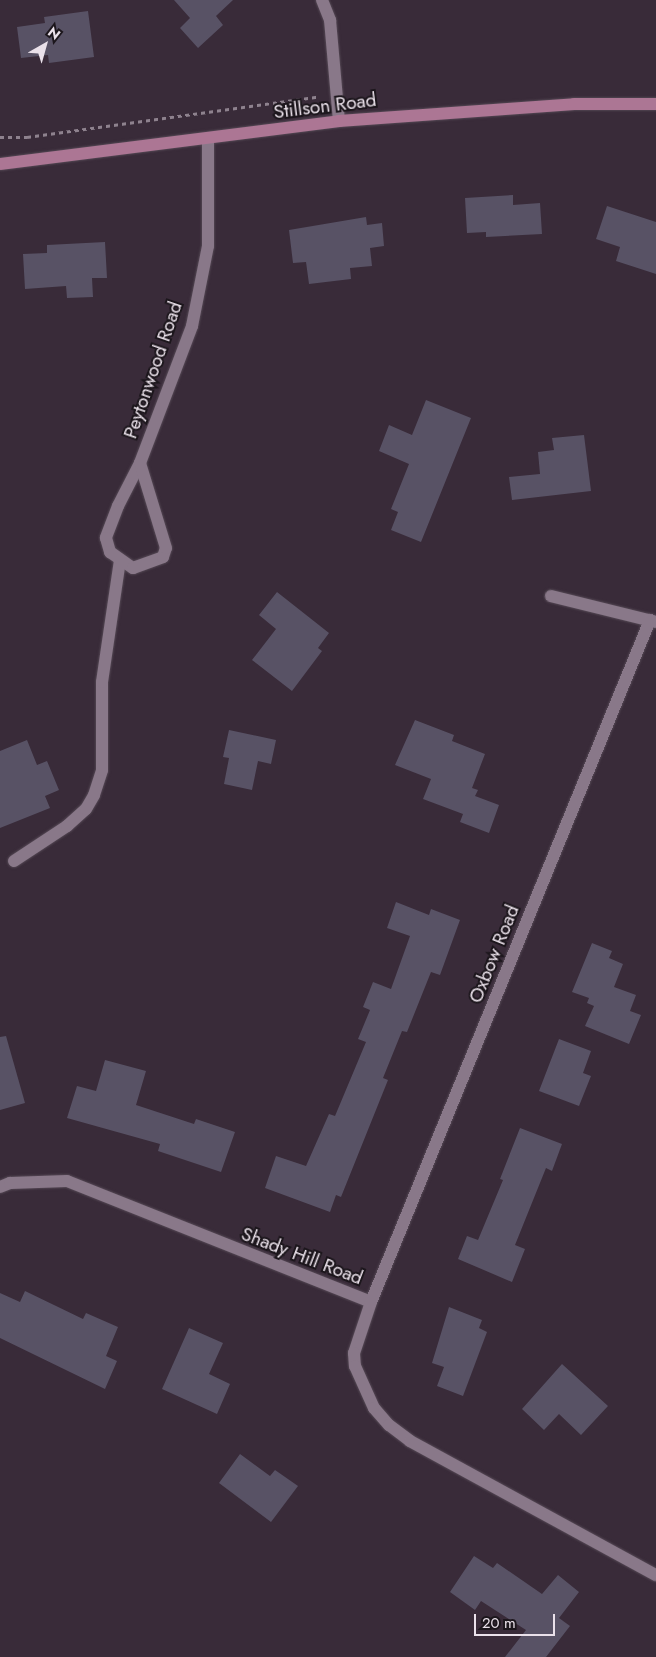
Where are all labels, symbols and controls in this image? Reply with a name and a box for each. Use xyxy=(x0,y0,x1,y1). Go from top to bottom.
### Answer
north arrow xyxy=(20,20,70,70)
text: N xyxy=(44,22,65,44)
street label: Stillson Road xyxy=(272,88,378,124)
street label: Peytonwood Road xyxy=(119,298,187,442)
street label: Oxbow Road xyxy=(464,902,524,1006)
street label: Shady Hill Road xyxy=(238,1222,366,1290)
scale bar xyxy=(476,1604,557,1636)
text: 20 m xyxy=(482,1612,516,1634)

